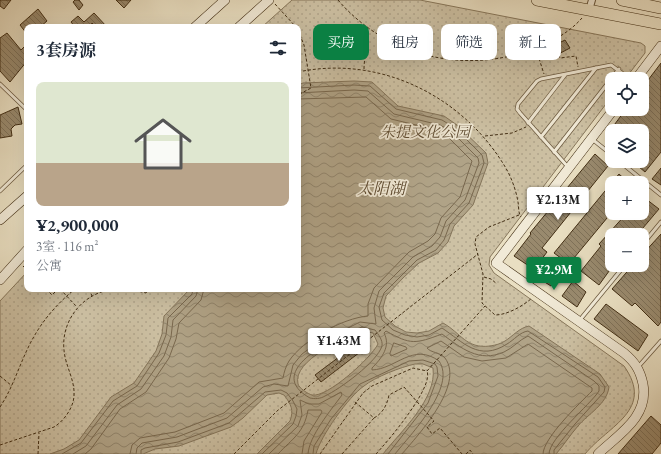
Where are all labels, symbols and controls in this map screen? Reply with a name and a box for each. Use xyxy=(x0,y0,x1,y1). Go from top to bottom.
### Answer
chip: 买房 xyxy=(313,24,369,60)
chip: 租房 xyxy=(377,24,433,60)
chip: 筛选 xyxy=(441,24,497,60)
chip: 新上 xyxy=(505,24,561,60)
icon: filters xyxy=(267,37,289,59)
text: 3套房源 xyxy=(36,39,96,61)
map controls xyxy=(605,72,649,272)
button: locate xyxy=(605,72,649,116)
icon: home xyxy=(127,108,199,180)
park label: 朱提文化公园 xyxy=(380,122,472,141)
button: layers xyxy=(605,124,649,168)
button: + xyxy=(605,176,649,220)
water label: 太阳湖 xyxy=(357,178,408,199)
pin: ¥2.13M xyxy=(525,187,591,221)
text: ¥2.13M xyxy=(536,191,580,208)
text: ¥2,900,000 xyxy=(36,214,118,236)
button: − xyxy=(605,228,649,272)
text: 3室 · 116 m² xyxy=(36,238,98,255)
text: 公寓 xyxy=(36,257,62,274)
pin: ¥2.9M xyxy=(526,257,582,291)
text: ¥2.9M xyxy=(535,261,573,278)
pin: ¥1.43M xyxy=(306,328,372,362)
text: ¥1.43M xyxy=(317,332,361,349)

